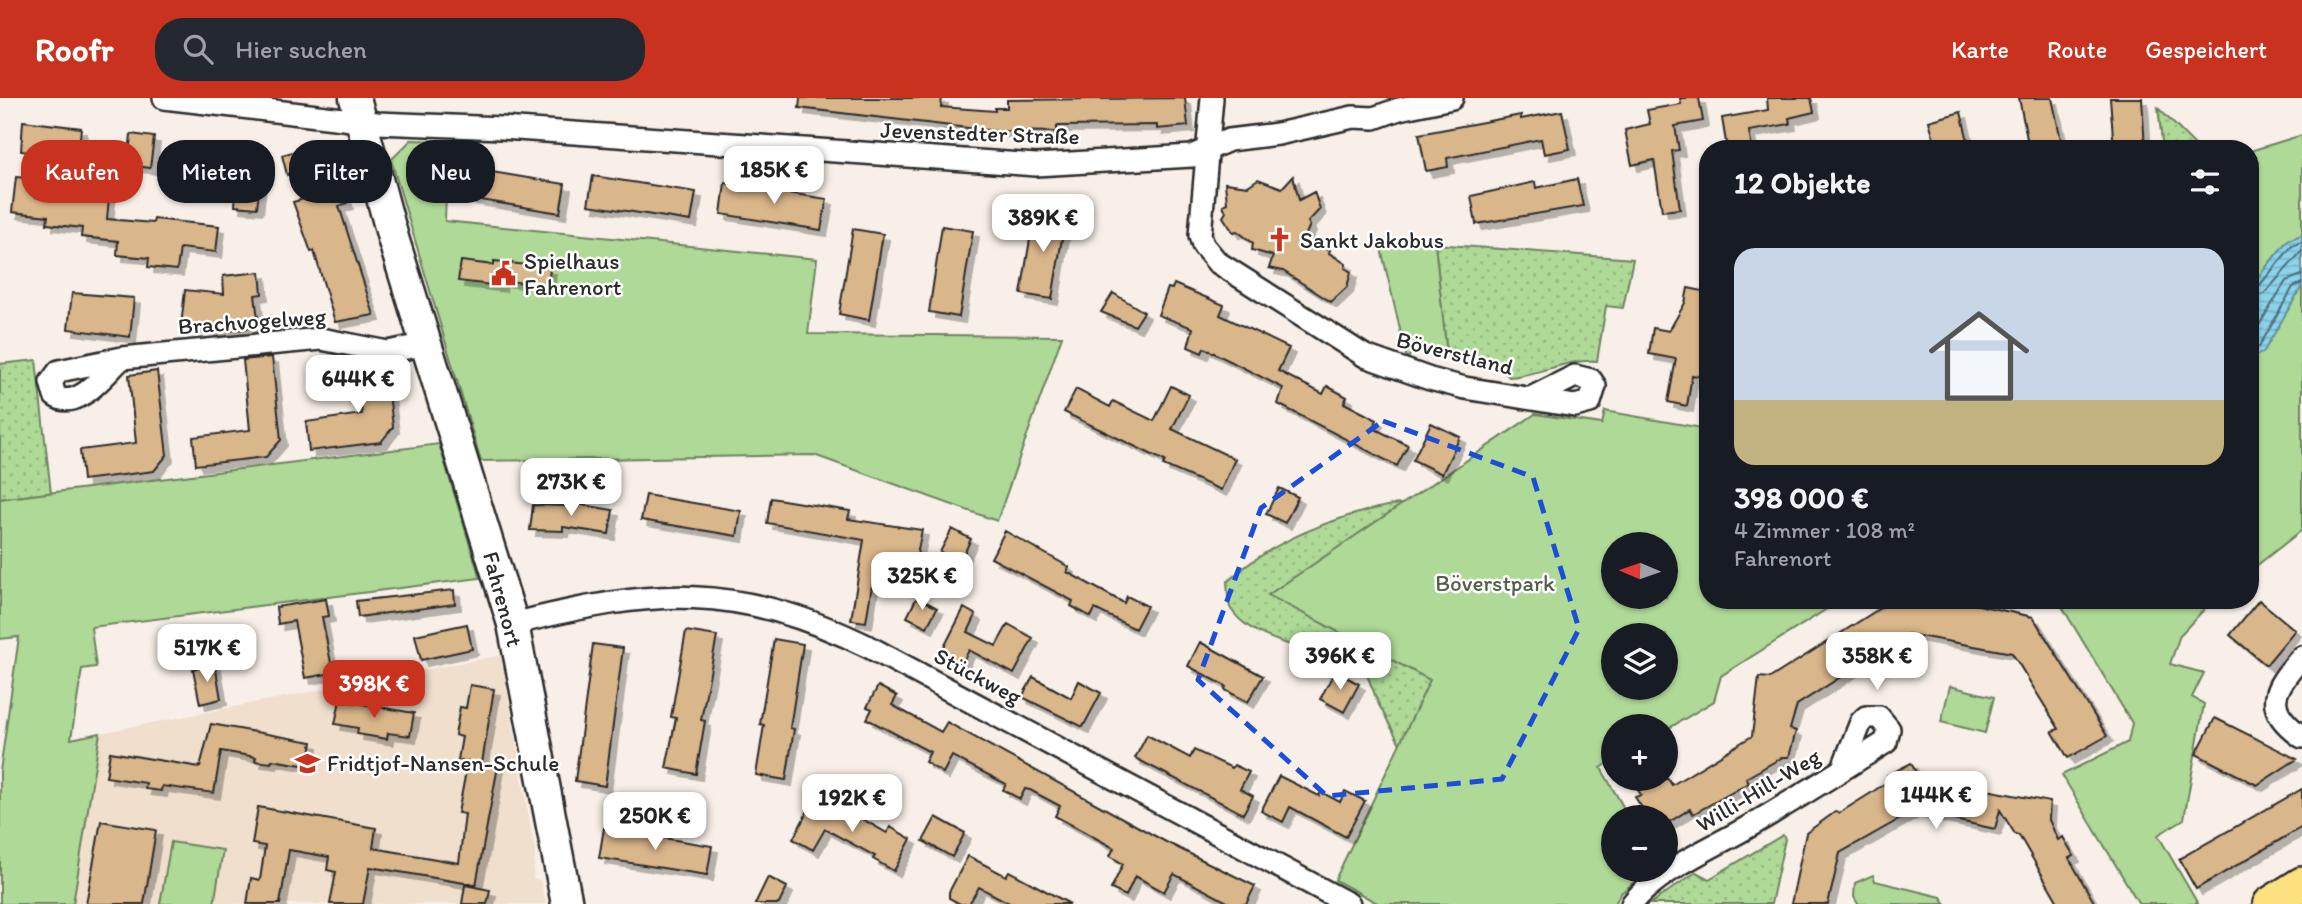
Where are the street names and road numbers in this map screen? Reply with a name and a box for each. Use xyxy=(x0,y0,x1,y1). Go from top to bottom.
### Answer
street label: Jevenstedter Straße xyxy=(880,116,1080,150)
street label: Brachvogelweg xyxy=(177,302,327,340)
street label: Böverstland xyxy=(1394,325,1517,381)
street label: Fahrenort xyxy=(477,548,529,650)
street label: Stückweg xyxy=(930,641,1027,711)
street label: Willi-Hill-Weg xyxy=(1691,742,1825,838)

